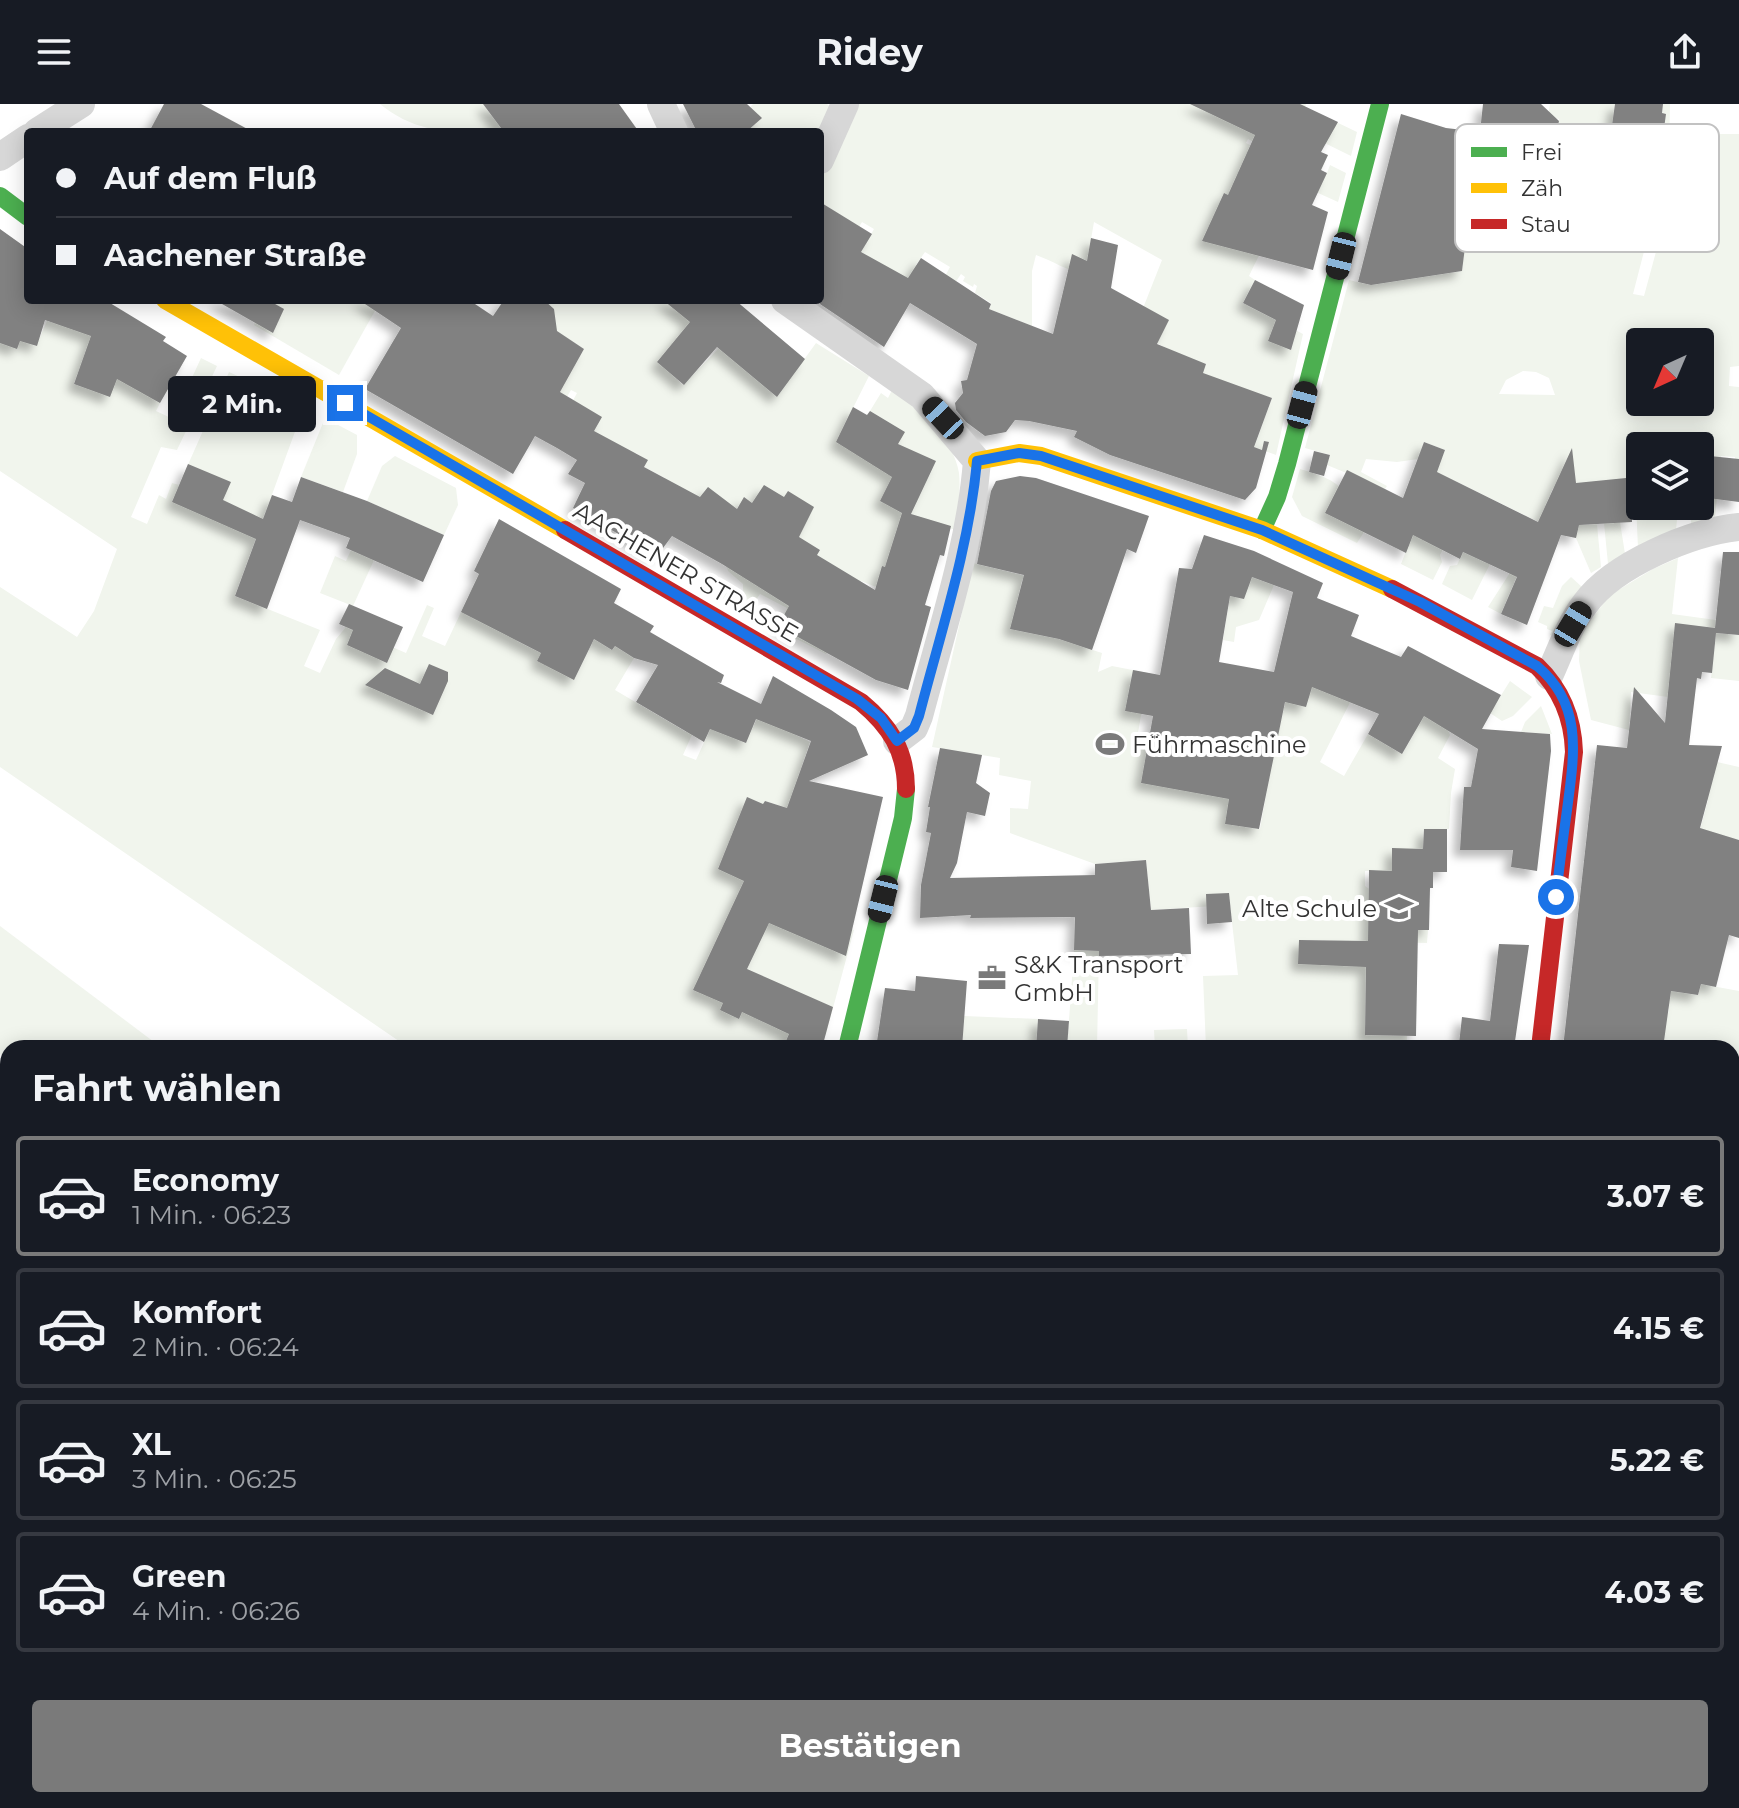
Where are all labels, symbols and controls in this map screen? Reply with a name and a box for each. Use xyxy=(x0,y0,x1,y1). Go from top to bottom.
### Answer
icon: menu xyxy=(32,30,76,74)
text: Ridey xyxy=(816,30,923,74)
icon: share xyxy=(1663,30,1707,74)
legend xyxy=(1455,124,1719,252)
text: Frei xyxy=(1521,139,1562,166)
text: Auf dem Fluß xyxy=(104,160,317,197)
text: Zäh xyxy=(1521,175,1563,202)
text: Stau xyxy=(1521,211,1571,238)
car xyxy=(1324,230,1358,282)
text: Aachener Straße xyxy=(104,237,366,274)
north arrow xyxy=(1626,328,1714,416)
map controls xyxy=(1626,328,1714,520)
callout: 2 Min. xyxy=(169,375,317,431)
car xyxy=(1284,379,1320,431)
route end xyxy=(327,385,363,421)
text: 2 Min. xyxy=(202,388,282,420)
car xyxy=(918,392,968,444)
button: layers xyxy=(1626,432,1714,520)
street label: AACHENER STRASSE xyxy=(569,496,803,648)
car xyxy=(1550,597,1596,651)
sports icon: Führmaschine xyxy=(1095,729,1125,759)
place label: Führmaschine xyxy=(1132,730,1307,759)
car xyxy=(866,873,900,925)
route start xyxy=(1538,879,1574,915)
school or university icon: Alte Schule xyxy=(1384,893,1414,923)
place label: Alte Schule xyxy=(1242,894,1377,923)
place label: S&K Transport GmbH xyxy=(1014,950,1184,1007)
office icon: S&K Transport GmbH xyxy=(977,963,1007,993)
text: Fahrt wählen xyxy=(32,1066,282,1110)
icon: car xyxy=(36,1160,108,1232)
text: Economy xyxy=(132,1162,279,1199)
text: 3.07 € xyxy=(1607,1178,1704,1215)
text: 1 Min. · 06:23 xyxy=(132,1199,291,1231)
icon: car xyxy=(36,1292,108,1364)
text: Komfort xyxy=(132,1294,262,1331)
text: 4.15 € xyxy=(1613,1310,1704,1347)
text: 2 Min. · 06:24 xyxy=(132,1331,299,1363)
icon: car xyxy=(36,1424,108,1496)
text: XL xyxy=(132,1426,171,1463)
text: 5.22 € xyxy=(1610,1442,1704,1479)
text: 3 Min. · 06:25 xyxy=(132,1463,297,1495)
icon: car xyxy=(36,1556,108,1628)
text: Green xyxy=(132,1558,226,1595)
text: 4.03 € xyxy=(1605,1574,1704,1611)
text: 4 Min. · 06:26 xyxy=(132,1595,300,1627)
button: Bestätigen xyxy=(32,1700,1708,1792)

